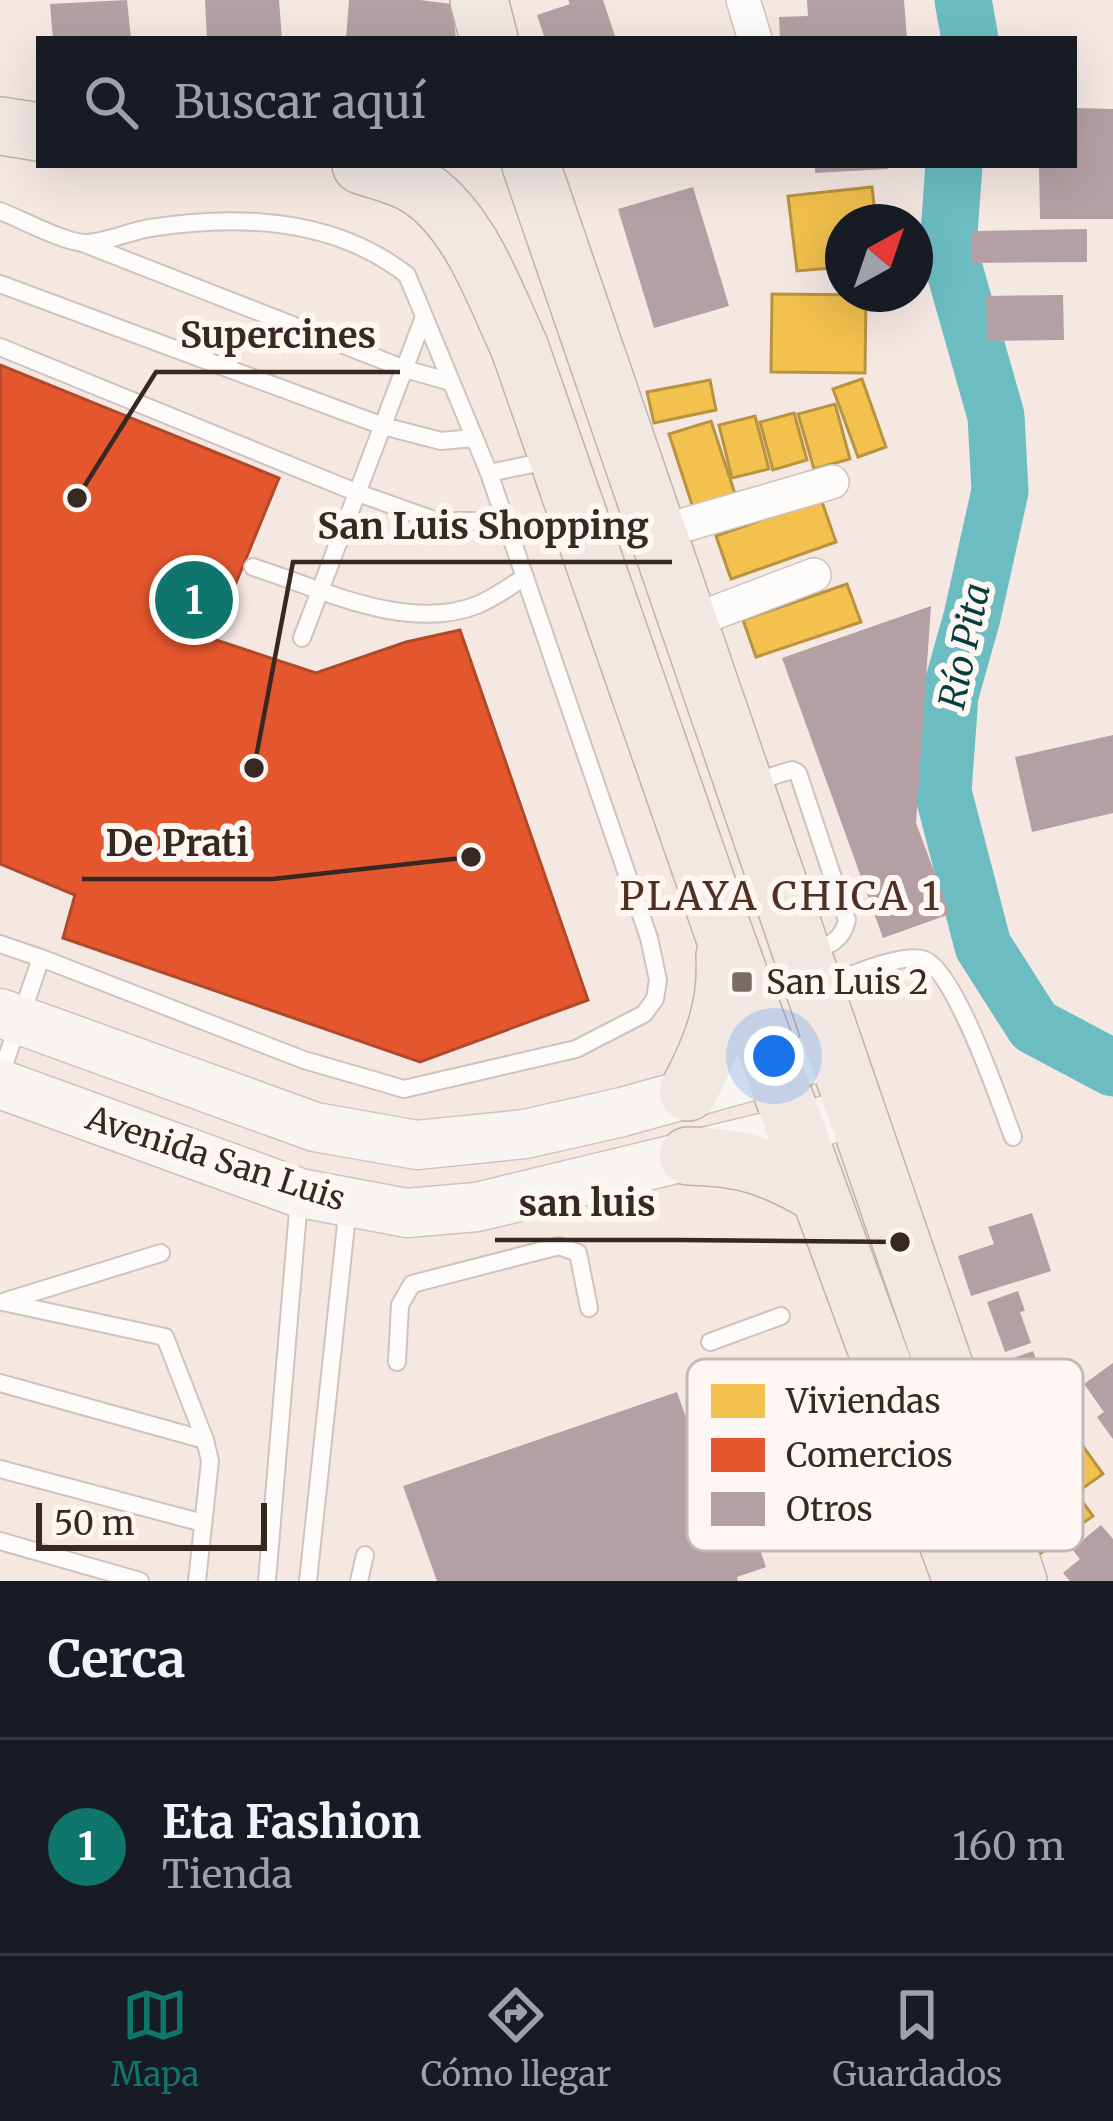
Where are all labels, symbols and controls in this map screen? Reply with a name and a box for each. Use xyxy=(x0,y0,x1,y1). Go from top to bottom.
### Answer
search box xyxy=(36,36,1077,168)
icon: search xyxy=(78,69,144,135)
text: Buscar aquí xyxy=(174,74,425,130)
north arrow xyxy=(825,204,933,312)
callout: Supercines xyxy=(156,300,400,372)
text: Supercines xyxy=(180,313,376,358)
callout: San Luis Shopping xyxy=(293,490,672,562)
text: San Luis Shopping xyxy=(317,504,649,549)
pin: 1 xyxy=(155,555,233,645)
water label: Río Pita xyxy=(929,579,1000,713)
callout: De Prati xyxy=(82,807,273,879)
text: De Prati xyxy=(106,821,248,866)
district label: PLAYA CHICA 1 xyxy=(619,872,943,921)
place label: San Luis 2 xyxy=(766,962,928,1003)
marker: San Luis 2 xyxy=(729,969,755,995)
your location xyxy=(744,1026,804,1086)
street label: Avenida San Luis xyxy=(80,1097,351,1220)
callout: san luis xyxy=(495,1168,680,1240)
text: san luis xyxy=(518,1181,656,1226)
legend xyxy=(687,1359,1083,1551)
text: Viviendas xyxy=(785,1381,941,1422)
text: Comercios xyxy=(786,1435,953,1476)
text: Otros xyxy=(786,1489,873,1530)
scale bar xyxy=(36,1497,267,1550)
text: 50 m xyxy=(54,1503,135,1544)
text: Cerca xyxy=(48,1627,186,1691)
text: Eta Fashion xyxy=(162,1794,421,1850)
text: 1 xyxy=(78,1822,96,1871)
text: 160 m xyxy=(952,1822,1065,1871)
text: Tienda xyxy=(162,1850,293,1899)
tab: Mapa xyxy=(111,1982,199,2095)
tab: Cómo llegar xyxy=(421,1982,611,2095)
tab: Guardados xyxy=(833,1982,1002,2095)

